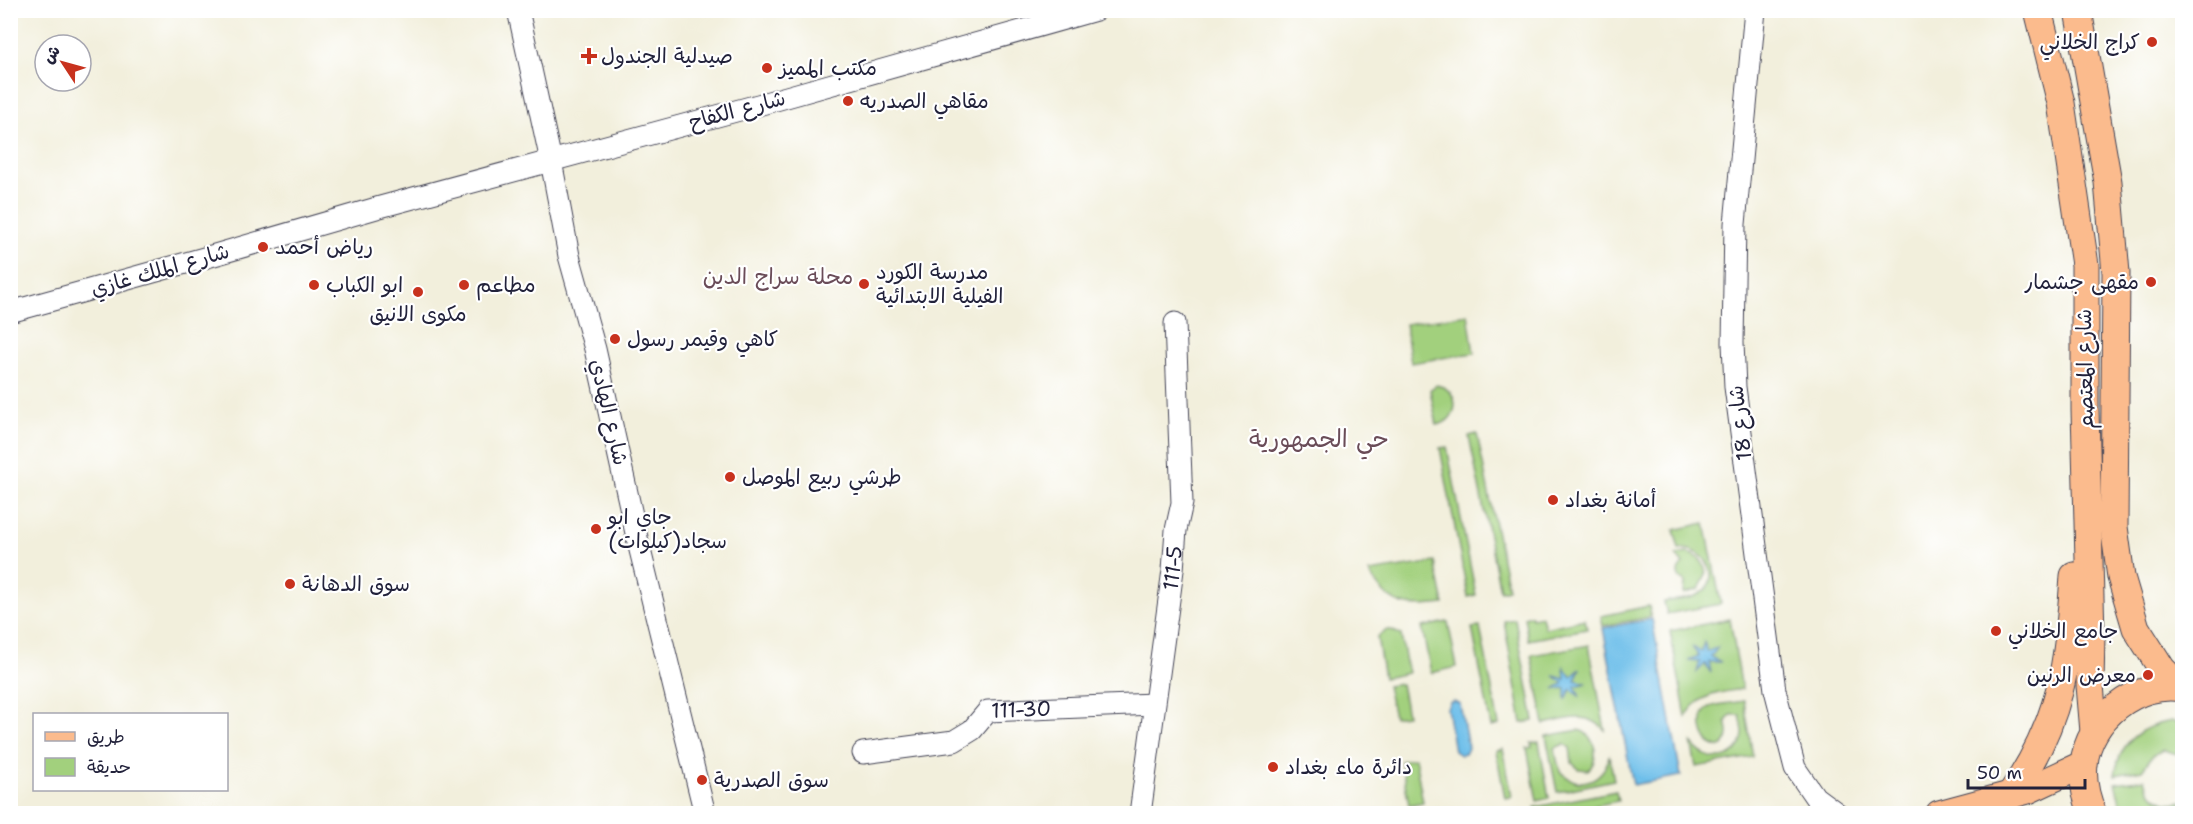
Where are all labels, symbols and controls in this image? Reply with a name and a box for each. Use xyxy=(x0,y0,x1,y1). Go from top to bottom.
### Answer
place label: كراج الخلاني xyxy=(2040,28,2140,61)
north arrow xyxy=(33,33,93,93)
marker: كراج الخلاني xyxy=(2145,35,2159,49)
text: ش xyxy=(38,41,65,68)
place label: صيدلية الجندول xyxy=(601,42,733,70)
marker: صيدلية الجندول xyxy=(582,49,596,63)
place label: مكتب المميز xyxy=(777,54,877,82)
marker: مكتب المميز xyxy=(760,61,774,75)
street label: شارع الكفاح xyxy=(686,84,789,137)
place label: مقاهي الصدريه xyxy=(860,87,989,120)
marker: مقاهي الصدريه xyxy=(841,94,855,108)
place label: رياض أحمد xyxy=(275,233,373,261)
street label: شارع الملك غازي xyxy=(87,237,233,304)
marker: رياض أحمد xyxy=(256,240,270,254)
place label: مدرسة الكورد الفيلية الابتدائية xyxy=(876,258,1003,310)
district label: محلة سراج الدين xyxy=(703,262,853,291)
place label: مقهى جشمار xyxy=(2024,268,2139,296)
place label: ابو الكباب xyxy=(326,271,403,299)
place label: مطاعم xyxy=(476,271,536,301)
marker: مقهى جشمار xyxy=(2144,275,2158,289)
marker: مدرسة الكورد الفيلية الابتدائية xyxy=(857,277,871,291)
marker: ابو الكباب xyxy=(307,278,321,292)
marker: مطاعم xyxy=(457,278,471,292)
marker: مكوى الانيق xyxy=(411,285,425,299)
place label: مكوى الانيق xyxy=(369,300,467,328)
street label: شارع المعتصم xyxy=(2070,309,2102,429)
place label: كاهي وقيمر رسول xyxy=(627,325,778,358)
marker: كاهي وقيمر رسول xyxy=(608,332,622,346)
street label: شارع الهادي xyxy=(582,356,635,468)
street label: شارع 18 xyxy=(1721,384,1760,462)
district label: حي الجمهورية xyxy=(1249,423,1389,460)
place label: طرشي ربيع الموصل xyxy=(742,463,902,496)
marker: طرشي ربيع الموصل xyxy=(723,470,737,484)
place label: أمانة بغداد xyxy=(1565,486,1656,514)
marker: أمانة بغداد xyxy=(1546,493,1560,507)
place label: جاي ابو سجاد(كيلوات) xyxy=(606,503,727,555)
marker: جاي ابو سجاد(كيلوات) xyxy=(589,522,603,536)
street label: 111-5 xyxy=(1156,545,1189,592)
place label: سوق الدهانة xyxy=(302,570,410,598)
marker: سوق الدهانة xyxy=(283,577,297,591)
place label: جامع الخلاني xyxy=(2008,617,2118,650)
marker: جامع الخلاني xyxy=(1989,624,2003,638)
place label: معرض الرنين xyxy=(2027,661,2136,689)
marker: معرض الرنين xyxy=(2141,668,2155,682)
street label: 111-30 xyxy=(991,694,1052,725)
legend xyxy=(33,713,228,791)
text: طريق xyxy=(87,725,125,749)
scale bar xyxy=(1968,752,2085,790)
place label: دائرة ماء بغداد xyxy=(1285,753,1412,781)
text: حديقة xyxy=(87,755,131,779)
marker: دائرة ماء بغداد xyxy=(1266,760,1280,774)
text: 50 m xyxy=(1977,761,2022,785)
place label: سوق الصدرية xyxy=(714,766,829,794)
marker: سوق الصدرية xyxy=(695,773,709,787)

